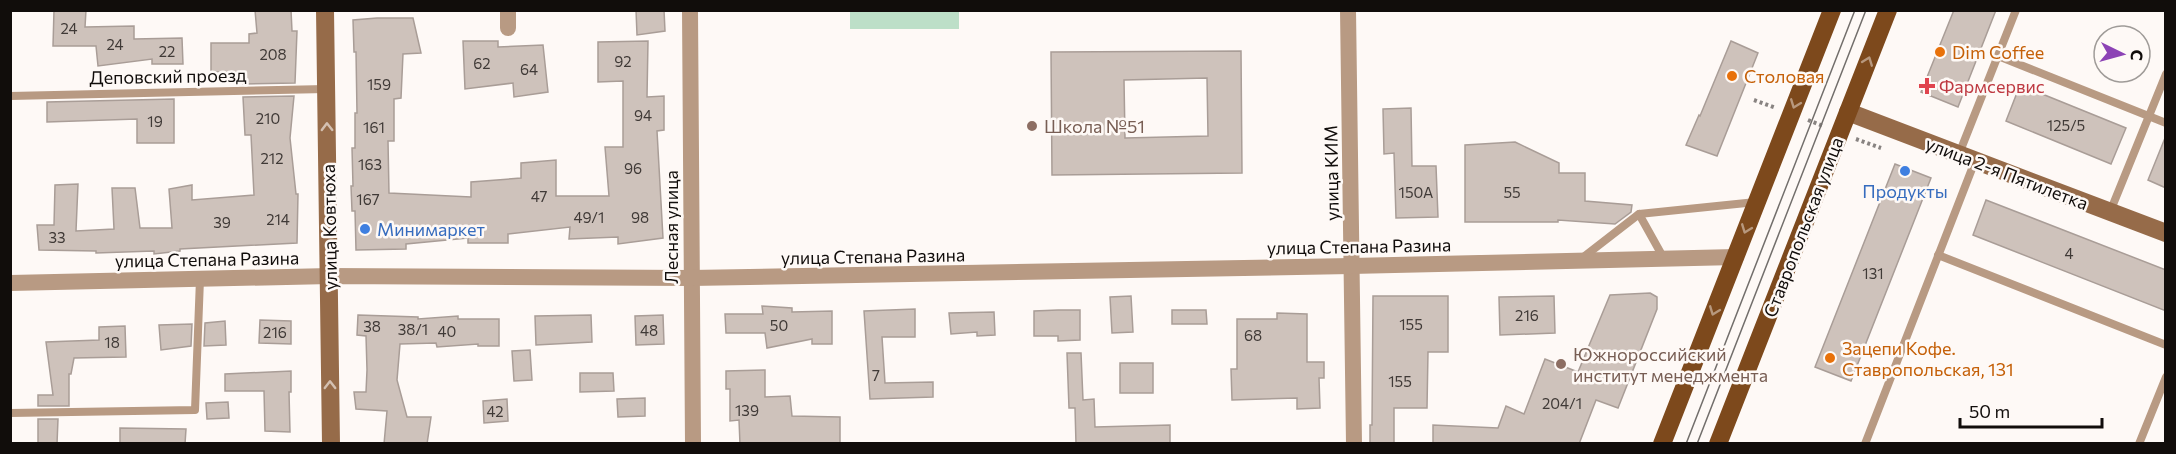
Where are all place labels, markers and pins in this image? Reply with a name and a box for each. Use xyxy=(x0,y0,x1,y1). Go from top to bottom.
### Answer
place label: Dim Coffee xyxy=(1952,41,2044,63)
marker: Dim Coffee xyxy=(1933,45,1947,59)
place label: Столовая xyxy=(1744,65,1825,87)
marker: Столовая xyxy=(1725,69,1739,83)
place label: Фармсервис xyxy=(1939,75,2045,97)
marker: Фармсервис xyxy=(1920,79,1934,93)
place label: Школа №51 xyxy=(1044,115,1145,137)
marker: Школа №51 xyxy=(1025,119,1039,133)
marker: Продукты xyxy=(1898,164,1912,178)
place label: Продукты xyxy=(1862,180,1948,202)
place label: Минимаркет xyxy=(377,218,486,240)
marker: Минимаркет xyxy=(358,222,372,236)
place label: Зацепи Кофе. Ставропольская, 131 xyxy=(1842,337,2014,380)
place label: Южнороссийский институт менеджмента xyxy=(1573,343,1768,386)
marker: Зацепи Кофе. Ставропольская, 131 xyxy=(1823,351,1837,365)
marker: Южнороссийский институт менеджмента xyxy=(1554,357,1568,371)

